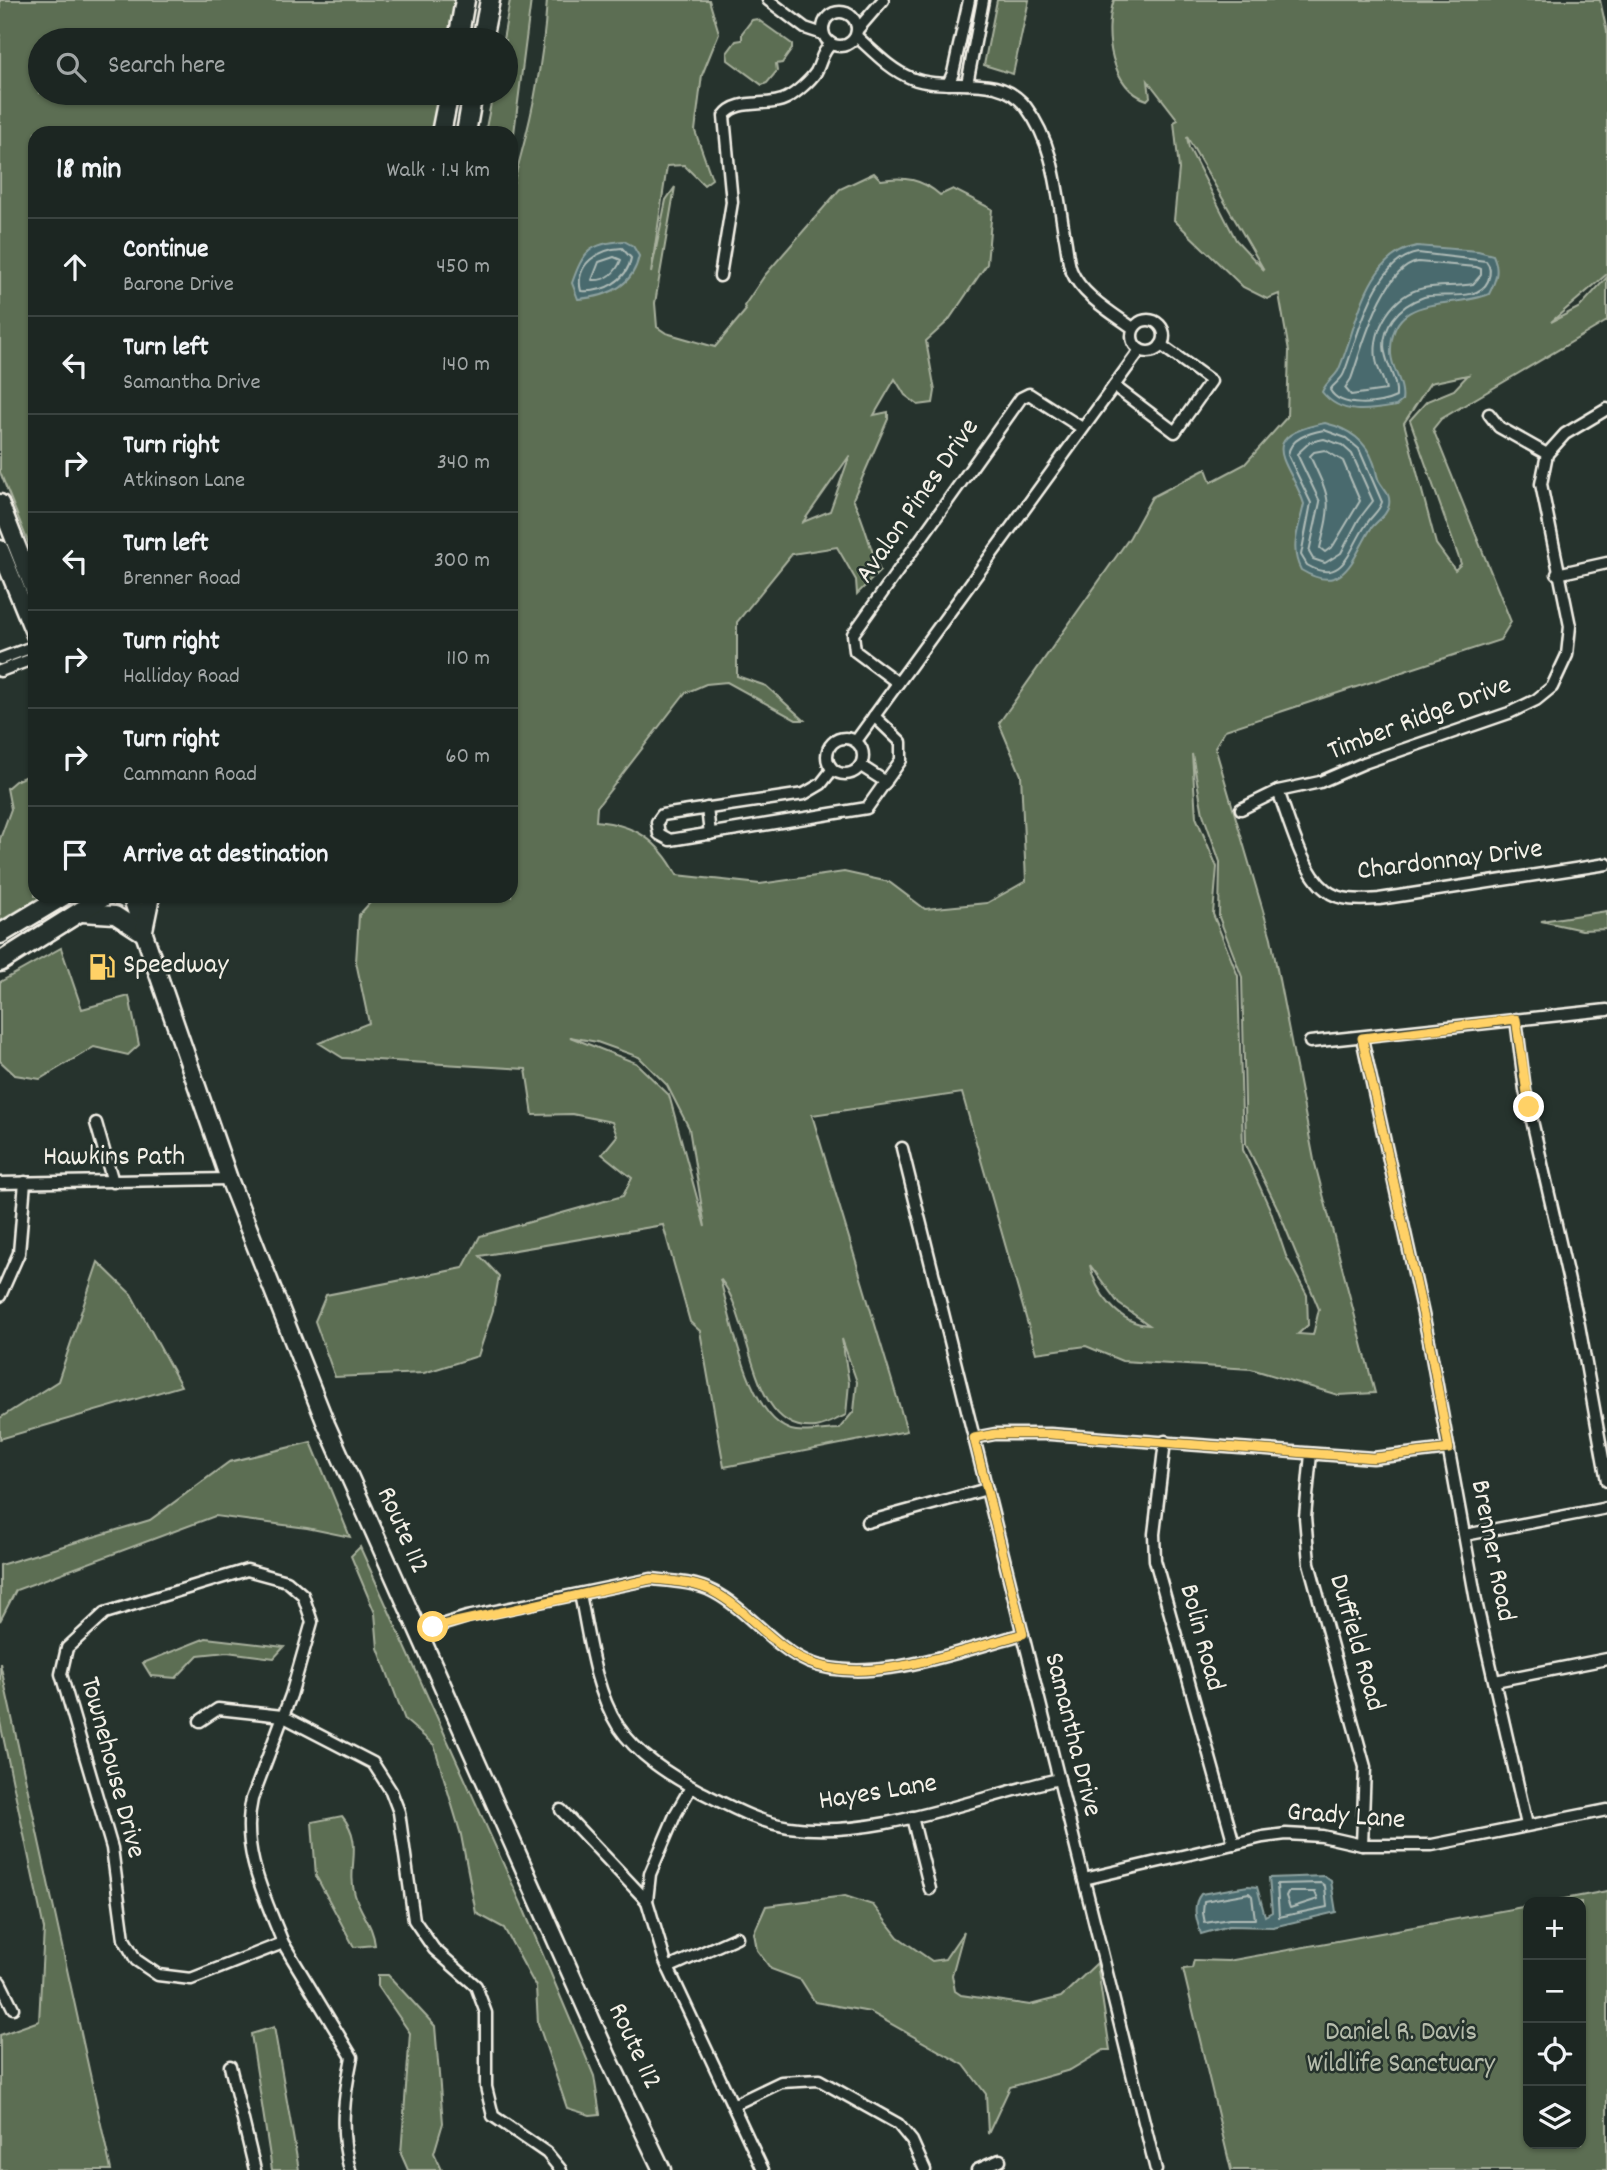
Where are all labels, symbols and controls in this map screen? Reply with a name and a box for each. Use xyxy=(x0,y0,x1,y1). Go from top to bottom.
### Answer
search box xyxy=(28,28,518,105)
icon: search xyxy=(52,48,90,86)
text: Search here xyxy=(108,48,226,85)
text: 18 min xyxy=(56,150,121,193)
text: Walk · 1.4 km xyxy=(386,155,490,188)
text: Continue xyxy=(123,232,208,269)
icon: ahead xyxy=(56,248,94,286)
text: 450 m xyxy=(436,251,490,284)
text: Barone Drive xyxy=(123,269,234,302)
text: Turn left xyxy=(123,330,209,367)
icon: left xyxy=(56,346,94,384)
text: 140 m xyxy=(442,349,490,382)
text: Samantha Drive xyxy=(123,367,261,400)
street label: Avalon Pines Drive xyxy=(847,411,991,593)
text: Turn right xyxy=(123,428,220,465)
icon: right xyxy=(56,444,94,482)
text: 340 m xyxy=(437,447,490,480)
text: Atkinson Lane xyxy=(123,465,245,498)
text: Turn left xyxy=(123,526,209,563)
icon: left xyxy=(56,542,94,580)
text: 300 m xyxy=(434,545,490,578)
text: Brenner Road xyxy=(123,563,241,596)
text: Turn right xyxy=(123,624,220,661)
icon: right xyxy=(56,640,94,678)
text: 110 m xyxy=(446,643,490,676)
text: Halliday Road xyxy=(123,661,240,694)
street label: Timber Ridge Drive xyxy=(1322,667,1518,773)
text: Turn right xyxy=(123,722,220,759)
icon: right xyxy=(56,738,94,776)
text: 60 m xyxy=(445,741,490,774)
text: Cammann Road xyxy=(123,759,257,792)
street label: Chardonnay Drive xyxy=(1355,831,1545,893)
icon: arrive xyxy=(56,836,94,874)
text: Arrive at destination xyxy=(123,837,328,874)
place label: Speedway xyxy=(123,947,229,987)
fuel station icon: Speedway xyxy=(87,952,117,982)
route end xyxy=(1513,1091,1544,1122)
street label: Hawkins Path xyxy=(43,1139,185,1179)
street label: Brenner Road xyxy=(1458,1477,1524,1625)
street label: Route 112 xyxy=(364,1481,438,1581)
street label: Duffield Road xyxy=(1316,1570,1394,1716)
street label: Bolin Road xyxy=(1167,1580,1233,1696)
route start xyxy=(417,1611,448,1642)
street label: Samantha Drive xyxy=(1031,1649,1111,1821)
street label: Townehouse Drive xyxy=(68,1673,154,1863)
street label: Hayes Lane xyxy=(816,1765,940,1823)
street label: Grady Lane xyxy=(1286,1794,1406,1842)
map controls xyxy=(1523,1897,1586,2149)
button: + xyxy=(1523,1897,1586,1960)
button: − xyxy=(1523,1960,1586,2023)
street label: Route 112 xyxy=(595,1997,671,2097)
park label: Daniel R. Davis Wildlife Sanctuary xyxy=(1307,2014,1496,2086)
button: locate xyxy=(1523,2023,1586,2086)
button: layers xyxy=(1523,2086,1586,2149)

